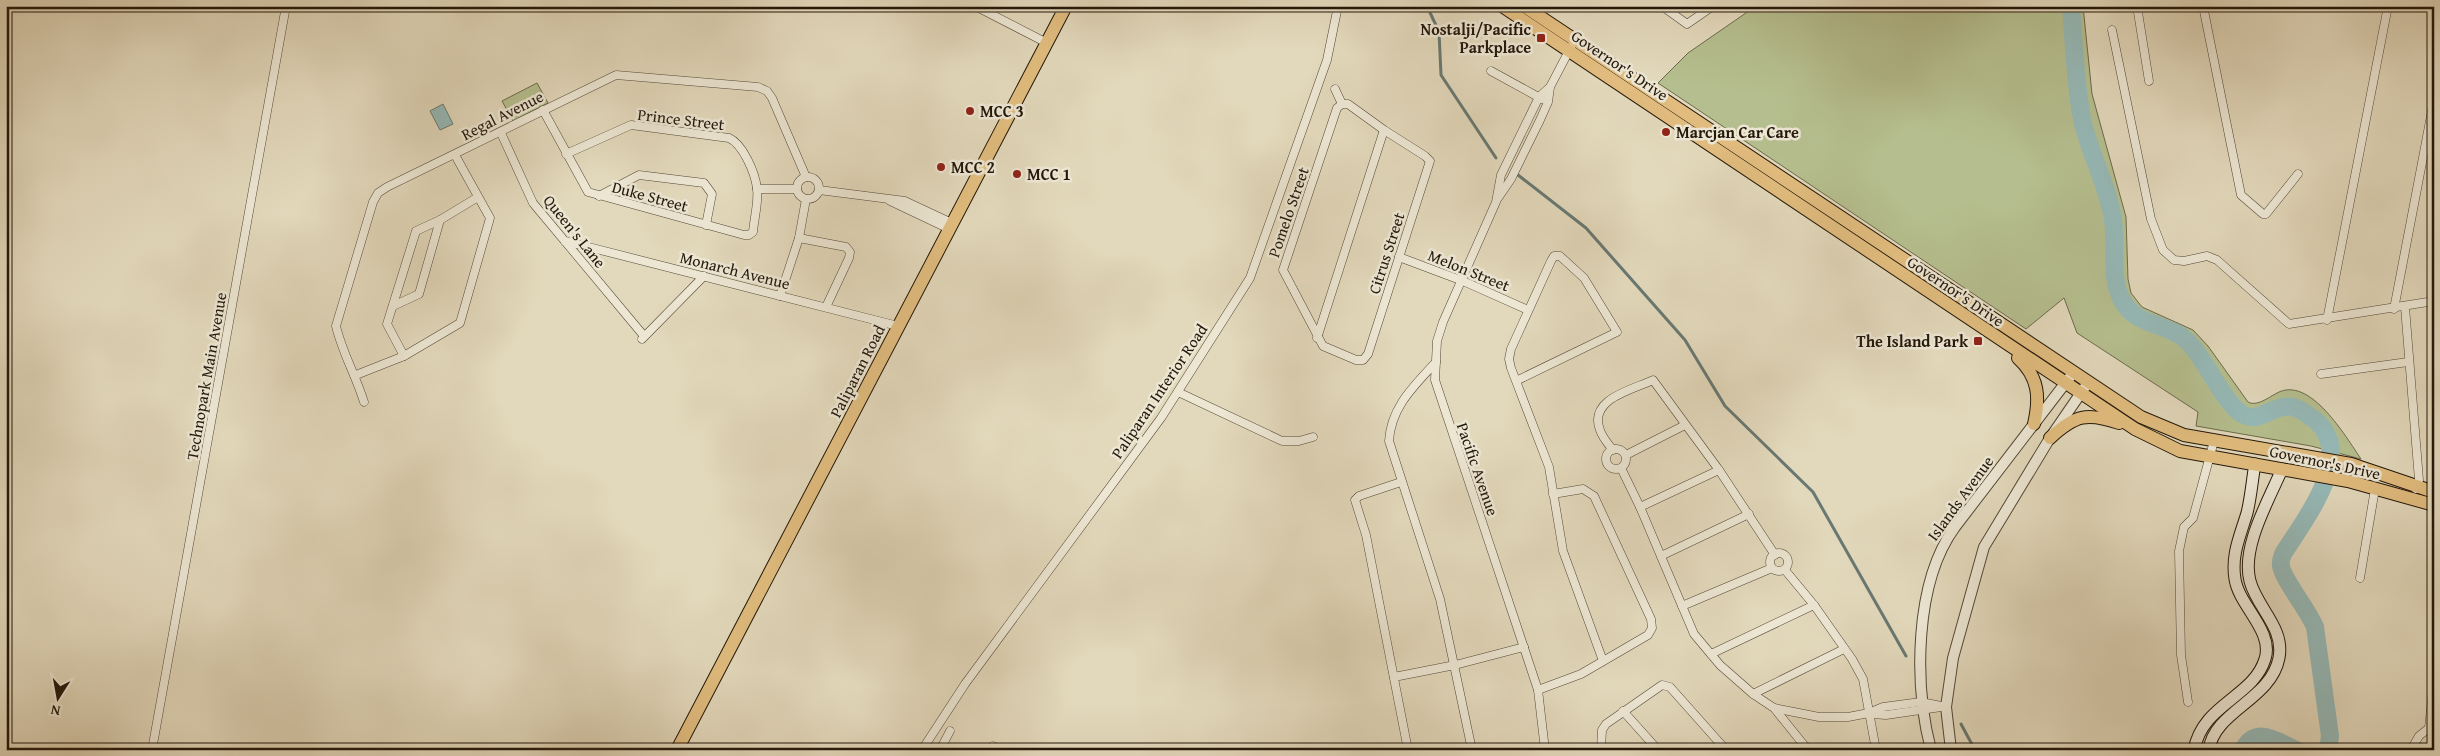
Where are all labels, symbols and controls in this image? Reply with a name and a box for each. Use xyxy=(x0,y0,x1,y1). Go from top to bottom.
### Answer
place label: Nostalji/Pacific Parkplace xyxy=(1421,17,1532,59)
street label: Governor's Drive xyxy=(1567,24,1673,106)
marker: Nostalji/Pacific Parkplace xyxy=(1535,32,1547,44)
street label: Regal Avenue xyxy=(457,84,547,146)
place label: MCC 3 xyxy=(980,99,1024,123)
street label: Prince Street xyxy=(636,102,726,136)
marker: MCC 3 xyxy=(964,105,976,117)
place label: Marcjan Car Care xyxy=(1676,120,1799,144)
marker: Marcjan Car Care xyxy=(1660,126,1672,138)
place label: MCC 2 xyxy=(951,155,995,179)
marker: MCC 2 xyxy=(935,161,947,173)
place label: MCC 1 xyxy=(1027,162,1071,186)
street label: Pomelo Street xyxy=(1261,163,1315,260)
marker: MCC 1 xyxy=(1011,168,1023,180)
street label: Duke Street xyxy=(609,174,691,218)
street label: Queen's Lane xyxy=(538,189,612,273)
street label: Citrus Street xyxy=(1362,209,1411,297)
street label: Melon Street xyxy=(1425,243,1514,297)
street label: Monarch Avenue xyxy=(677,245,793,295)
street label: Governor's Drive xyxy=(1903,250,2009,332)
street label: Technopark Main Avenue xyxy=(179,290,233,462)
street label: Paliparan Interior Road xyxy=(1105,319,1213,463)
street label: Paliparan Road xyxy=(823,320,891,422)
place label: The Island Park xyxy=(1856,329,1969,353)
marker: The Island Park xyxy=(1972,335,1984,347)
street label: Pacific Avenue xyxy=(1451,419,1505,519)
street label: Governor's Drive xyxy=(2267,439,2383,485)
street label: Islands Avenue xyxy=(1921,451,1999,545)
north arrow xyxy=(32,674,82,724)
text: N xyxy=(48,700,62,721)

